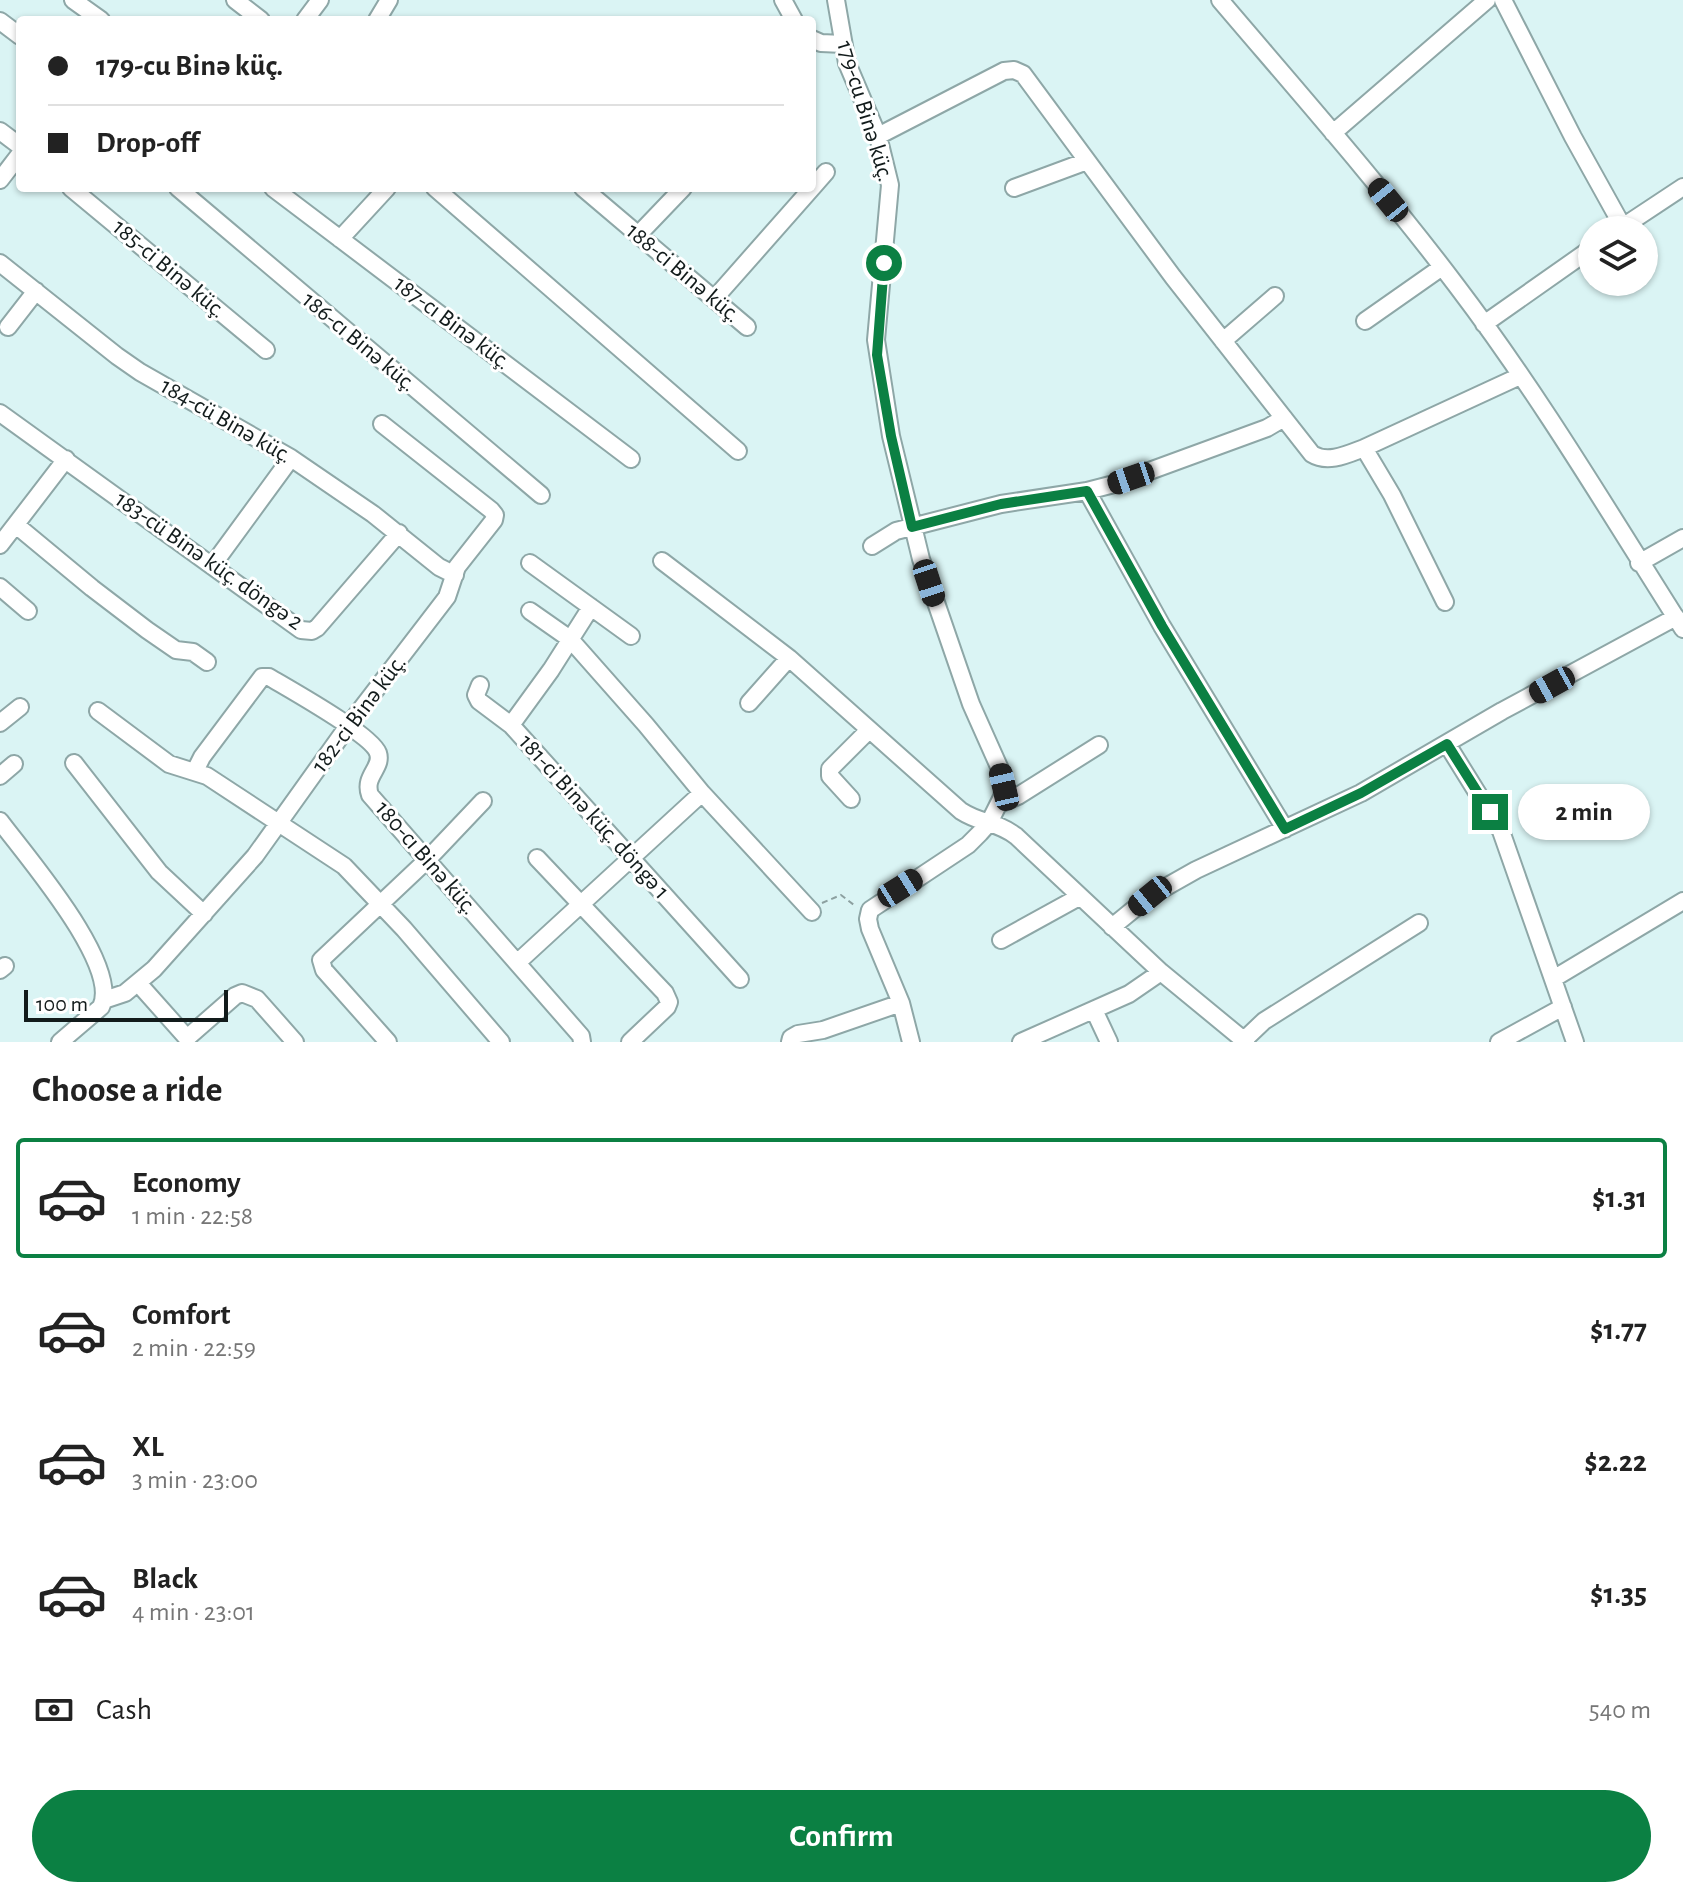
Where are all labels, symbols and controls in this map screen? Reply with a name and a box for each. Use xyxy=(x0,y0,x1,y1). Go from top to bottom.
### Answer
street label: 179-cu Binə küç. xyxy=(832,38,898,184)
text: 179-cu Binə küç. xyxy=(96,51,283,81)
text: Drop-off xyxy=(96,128,199,158)
car xyxy=(1364,174,1412,226)
street label: 185-ci Binə küç. xyxy=(108,215,230,323)
map controls xyxy=(1578,216,1658,296)
button: layers xyxy=(1578,216,1658,296)
street label: 188-ci Binə küç. xyxy=(621,219,745,327)
route start xyxy=(866,245,902,281)
street label: 187-cı Binə küç. xyxy=(389,272,515,374)
street label: 186-cı Binə küç. xyxy=(297,288,421,396)
street label: 184-cü Binə küç. xyxy=(156,374,296,468)
car xyxy=(1104,459,1158,497)
street label: 183-cü Binə küç. döngə 2 xyxy=(111,487,307,635)
car xyxy=(910,556,948,610)
street label: 182-ci Binə küç. xyxy=(307,651,411,777)
car xyxy=(1525,663,1579,707)
street label: 181-ci Binə küç. döngə 1 xyxy=(514,730,674,904)
car xyxy=(987,761,1021,813)
callout: 2 min xyxy=(1518,784,1650,840)
route end xyxy=(1472,794,1508,830)
street label: 180-cı Binə küç. xyxy=(370,797,482,919)
text: 2 min xyxy=(1555,799,1613,825)
car xyxy=(873,865,927,911)
car xyxy=(1124,872,1176,920)
scale bar xyxy=(24,986,228,1022)
text: 100 m xyxy=(36,993,88,1015)
text: Choose a ride xyxy=(32,1072,222,1108)
icon: car xyxy=(36,1162,108,1234)
text: Economy xyxy=(132,1168,241,1198)
text: $1.31 xyxy=(1592,1183,1647,1213)
text: 1 min · 22:58 xyxy=(132,1203,253,1229)
icon: car xyxy=(36,1294,108,1366)
text: Comfort xyxy=(132,1300,231,1330)
text: $1.77 xyxy=(1590,1315,1647,1345)
text: 2 min · 22:59 xyxy=(132,1335,256,1361)
icon: car xyxy=(36,1426,108,1498)
text: XL xyxy=(132,1432,164,1462)
text: $2.22 xyxy=(1584,1447,1647,1477)
text: 3 min · 23:00 xyxy=(132,1467,258,1493)
icon: car xyxy=(36,1558,108,1630)
text: Black xyxy=(132,1564,198,1594)
text: $1.35 xyxy=(1590,1579,1647,1609)
text: 4 min · 23:01 xyxy=(132,1599,255,1625)
icon: cash xyxy=(32,1688,76,1732)
text: Cash xyxy=(96,1695,152,1725)
text: 540 m xyxy=(1589,1697,1651,1723)
button: Confirm xyxy=(32,1790,1651,1882)

